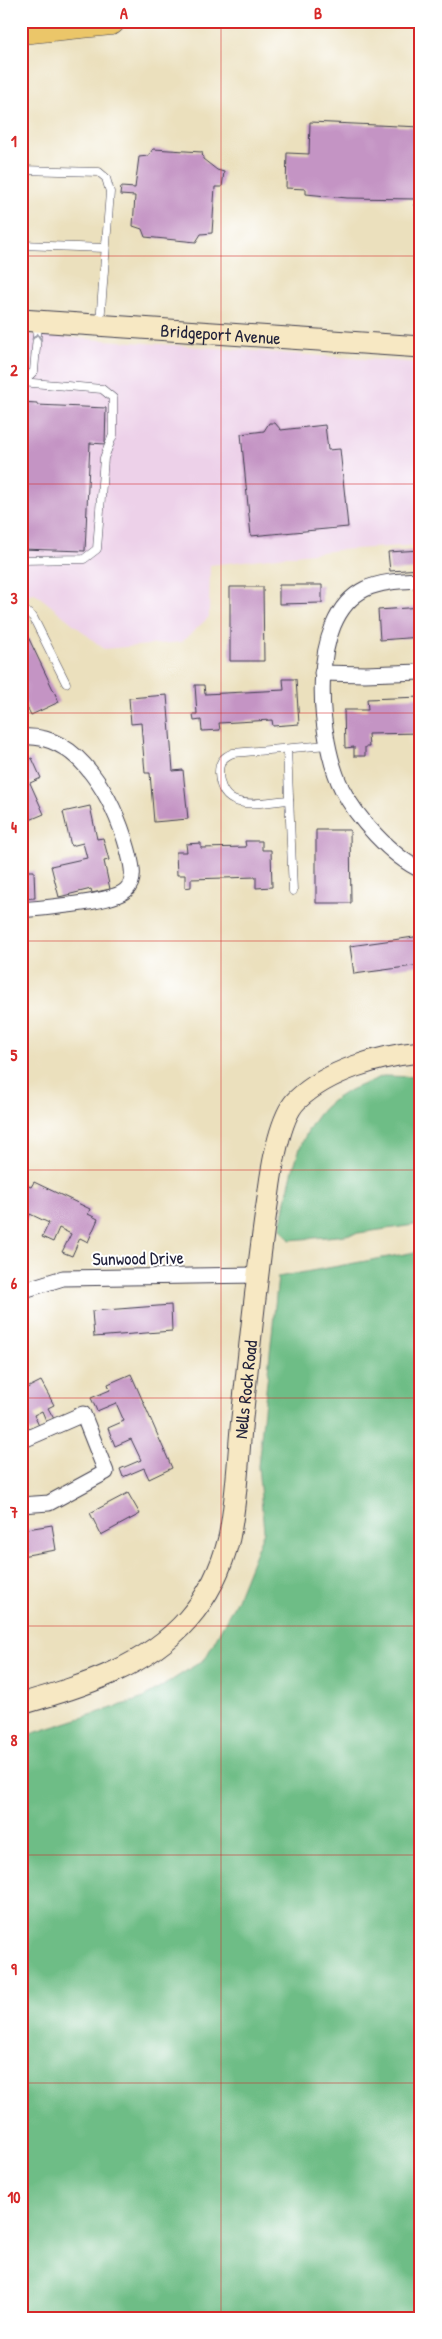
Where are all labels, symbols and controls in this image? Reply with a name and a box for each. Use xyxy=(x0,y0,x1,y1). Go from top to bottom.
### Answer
text: A xyxy=(120,2,128,24)
text: B xyxy=(314,2,322,24)
text: 1 xyxy=(11,130,17,152)
street label: Bridgeport Avenue xyxy=(160,317,281,350)
one-way arrow xyxy=(31,333,42,341)
text: 2 xyxy=(10,359,18,381)
text: 3 xyxy=(10,587,18,609)
text: 4 xyxy=(11,816,17,838)
text: 5 xyxy=(11,1044,18,1066)
street label: Sunwood Drive xyxy=(92,1245,184,1271)
text: 6 xyxy=(11,1272,18,1294)
street label: Nells Rock Road xyxy=(228,1339,263,1440)
text: 7 xyxy=(9,1501,18,1523)
text: 8 xyxy=(11,1729,18,1751)
text: 9 xyxy=(11,1958,17,1980)
text: 10 xyxy=(8,2186,20,2208)

